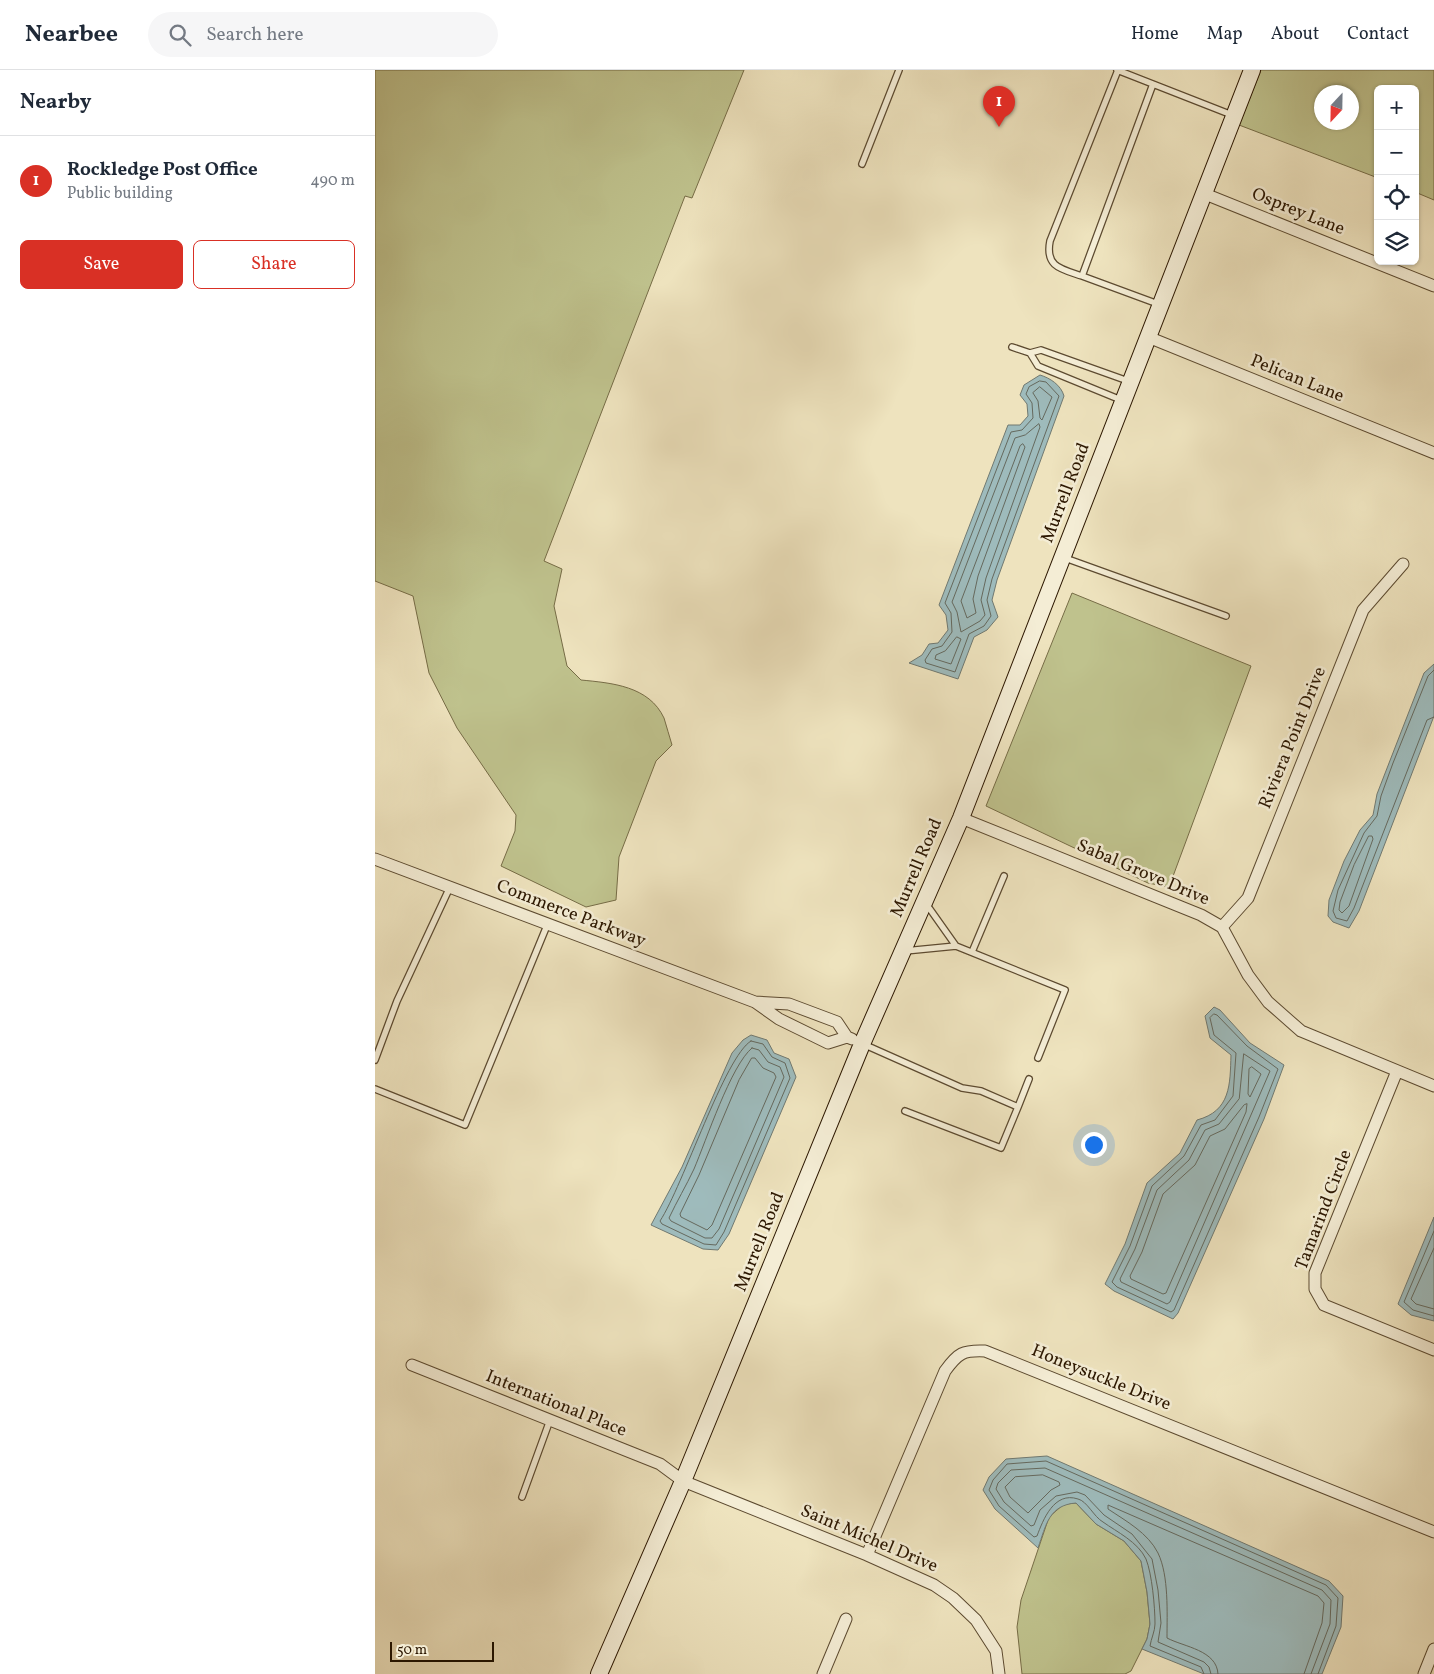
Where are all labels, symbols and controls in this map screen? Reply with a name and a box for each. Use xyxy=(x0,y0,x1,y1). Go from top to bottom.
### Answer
search box xyxy=(148,12,498,57)
text: Nearbee xyxy=(25,18,118,52)
icon: search xyxy=(166,21,194,49)
text: Search here xyxy=(206,22,303,48)
text: Home xyxy=(1131,22,1179,47)
text: Map xyxy=(1207,22,1243,47)
text: About xyxy=(1271,22,1319,47)
text: Contact xyxy=(1347,22,1409,47)
north arrow xyxy=(1314,85,1359,130)
map controls xyxy=(1374,85,1419,265)
button: + xyxy=(1374,85,1419,130)
pin: 1 xyxy=(983,86,1015,127)
text: Nearby xyxy=(20,88,91,117)
button: − xyxy=(1374,130,1419,175)
text: Rockledge Post Office xyxy=(67,157,258,183)
text: 1 xyxy=(33,170,39,192)
text: 490 m xyxy=(310,170,355,192)
button: locate xyxy=(1374,175,1419,220)
street label: Osprey Lane xyxy=(1248,182,1348,242)
text: Public building xyxy=(67,183,173,205)
button: layers xyxy=(1374,220,1419,265)
button: Save xyxy=(20,240,183,289)
button: Share xyxy=(193,240,355,289)
street label: Pelican Lane xyxy=(1246,349,1348,409)
street label: Murrell Road xyxy=(1035,439,1097,547)
street label: Riviera Point Drive xyxy=(1253,663,1333,813)
street label: Murrell Road xyxy=(885,815,949,921)
street label: Sabal Grove Drive xyxy=(1073,834,1213,912)
street label: Commerce Parkway xyxy=(493,874,650,954)
your location xyxy=(1081,1132,1107,1158)
street label: Tamarind Circle xyxy=(1290,1146,1358,1274)
street label: Murrell Road xyxy=(729,1189,791,1295)
street label: Honeysuckle Drive xyxy=(1027,1339,1175,1417)
street label: International Place xyxy=(482,1364,630,1444)
street label: Saint Michel Drive xyxy=(796,1499,942,1579)
scale bar xyxy=(390,1639,494,1662)
text: 50 m xyxy=(397,1641,427,1660)

